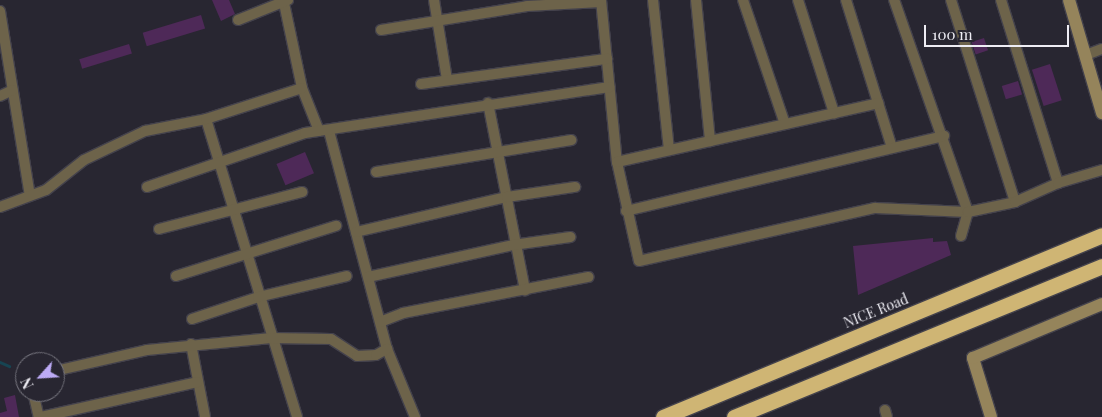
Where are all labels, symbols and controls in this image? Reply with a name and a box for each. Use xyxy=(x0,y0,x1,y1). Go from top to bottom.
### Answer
scale bar xyxy=(927,15,1072,47)
text: 100 m xyxy=(932,24,973,44)
street label: NICE Road xyxy=(841,290,911,332)
north arrow xyxy=(15,352,65,402)
text: N xyxy=(16,375,38,392)

